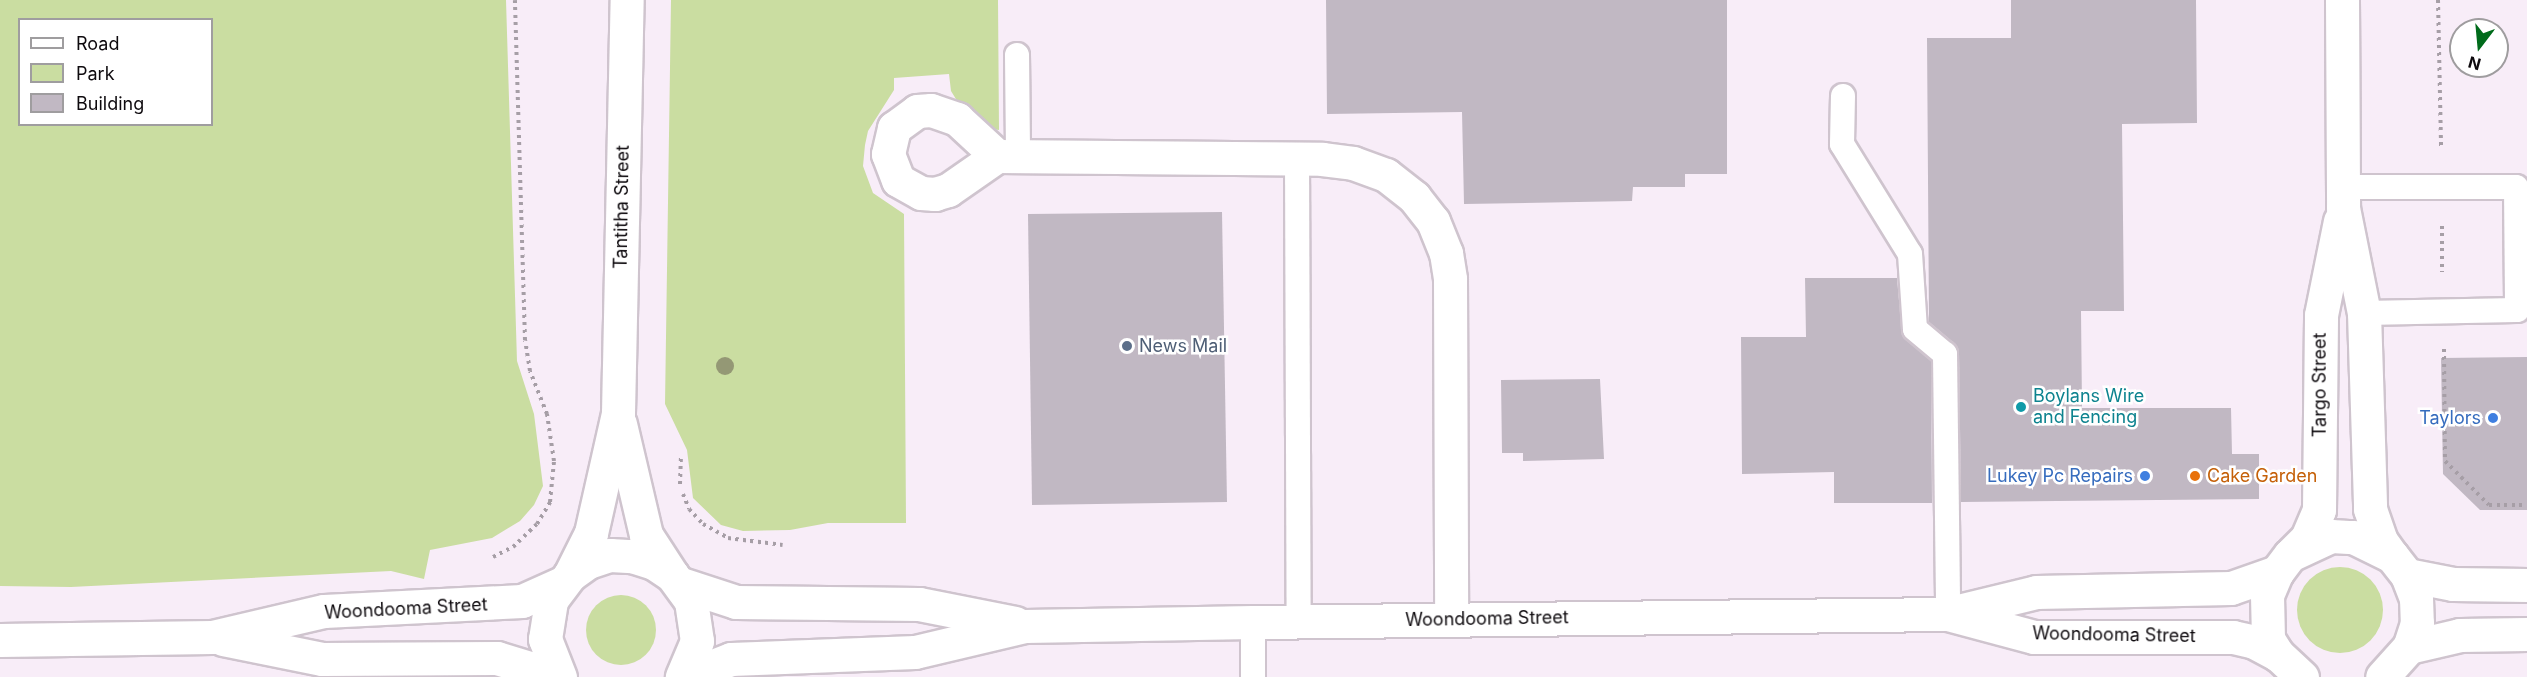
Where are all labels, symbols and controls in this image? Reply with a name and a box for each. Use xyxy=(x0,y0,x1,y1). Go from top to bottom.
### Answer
legend xyxy=(18,18,213,126)
north arrow xyxy=(2449,18,2509,78)
text: Road xyxy=(76,33,119,54)
text: N xyxy=(2466,52,2483,75)
text: Park xyxy=(76,63,115,84)
text: Building xyxy=(76,93,144,114)
street label: Tantitha Street xyxy=(610,145,634,269)
street label: Targo Street xyxy=(2309,333,2331,437)
place label: News Mail xyxy=(1139,335,1227,357)
marker: News Mail xyxy=(1120,339,1134,353)
place label: Boylans Wire and Fencing xyxy=(2033,386,2144,428)
marker: Boylans Wire and Fencing xyxy=(2014,400,2028,414)
place label: Taylors xyxy=(2419,407,2481,429)
marker: Taylors xyxy=(2486,411,2500,425)
place label: Lukey Pc Repairs xyxy=(1987,465,2133,487)
place label: Cake Garden xyxy=(2207,465,2317,487)
marker: Lukey Pc Repairs xyxy=(2138,469,2152,483)
marker: Cake Garden xyxy=(2188,469,2202,483)
street label: Woondooma Street xyxy=(324,594,488,624)
street label: Woondooma Street xyxy=(1405,607,1569,631)
street label: Woondooma Street xyxy=(2032,623,2196,647)

